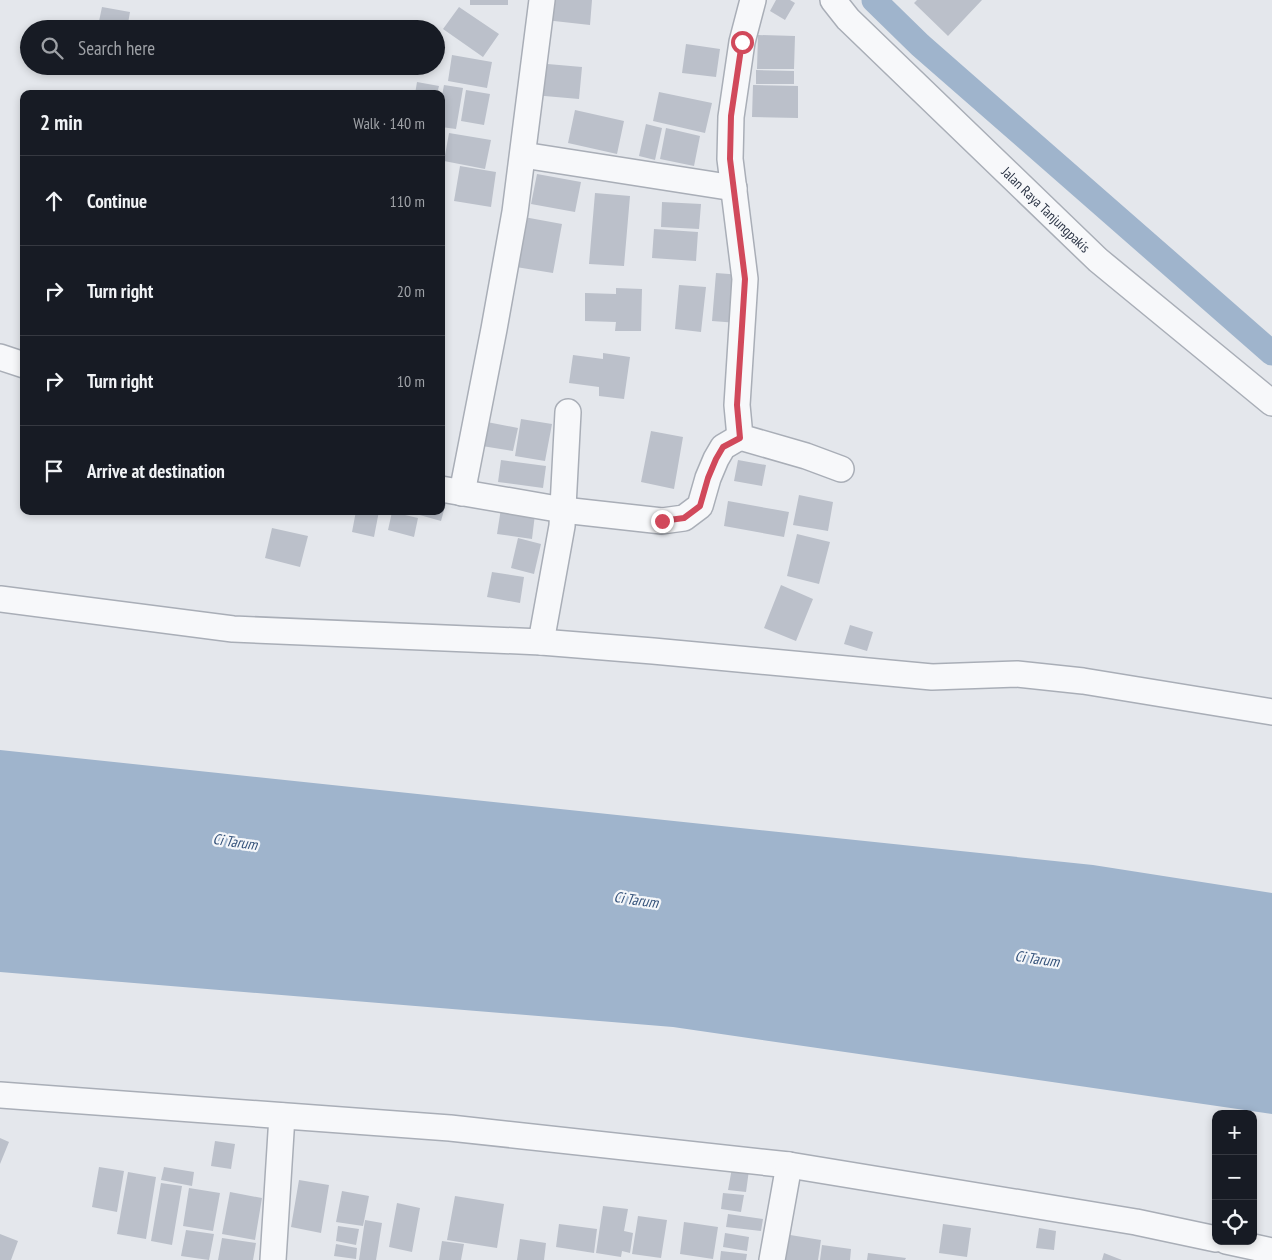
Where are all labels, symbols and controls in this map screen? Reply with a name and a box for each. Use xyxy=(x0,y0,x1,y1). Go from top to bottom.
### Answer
search box xyxy=(20,20,445,75)
route start xyxy=(731,31,754,54)
icon: search xyxy=(38,34,66,62)
text: Search here xyxy=(78,36,155,60)
text: 2 min xyxy=(40,109,82,136)
text: Walk · 140 m xyxy=(353,113,425,133)
street label: Jalan Raya Tanjungpakis xyxy=(997,162,1094,257)
icon: ahead xyxy=(40,187,68,215)
text: Continue xyxy=(87,189,147,213)
text: 110 m xyxy=(390,191,425,211)
icon: right xyxy=(40,277,68,305)
text: Turn right xyxy=(87,279,153,303)
text: 20 m xyxy=(397,281,425,301)
icon: right xyxy=(40,367,68,395)
text: Turn right xyxy=(87,369,153,393)
text: 10 m xyxy=(397,371,425,391)
icon: arrive xyxy=(40,457,68,485)
text: Arrive at destination xyxy=(87,459,225,483)
route end xyxy=(651,510,674,533)
water label: Ci Tarum xyxy=(212,829,260,854)
water label: Ci Tarum xyxy=(613,887,661,912)
water label: Ci Tarum xyxy=(1014,946,1062,971)
map controls xyxy=(1212,1110,1257,1245)
button: + xyxy=(1212,1110,1257,1155)
button: − xyxy=(1212,1155,1257,1200)
button: locate xyxy=(1212,1200,1257,1245)

